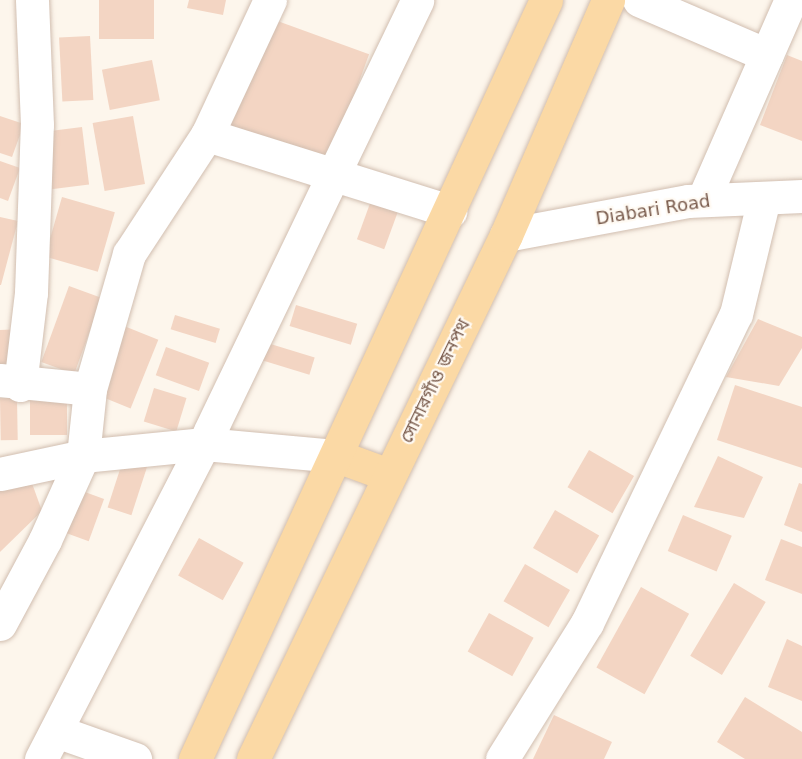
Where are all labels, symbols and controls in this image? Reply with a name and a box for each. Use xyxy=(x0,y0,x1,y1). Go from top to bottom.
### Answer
street label: Diabari Road xyxy=(594,190,712,230)
street label: সোনারগাঁও জনপথ xyxy=(396,316,474,446)

